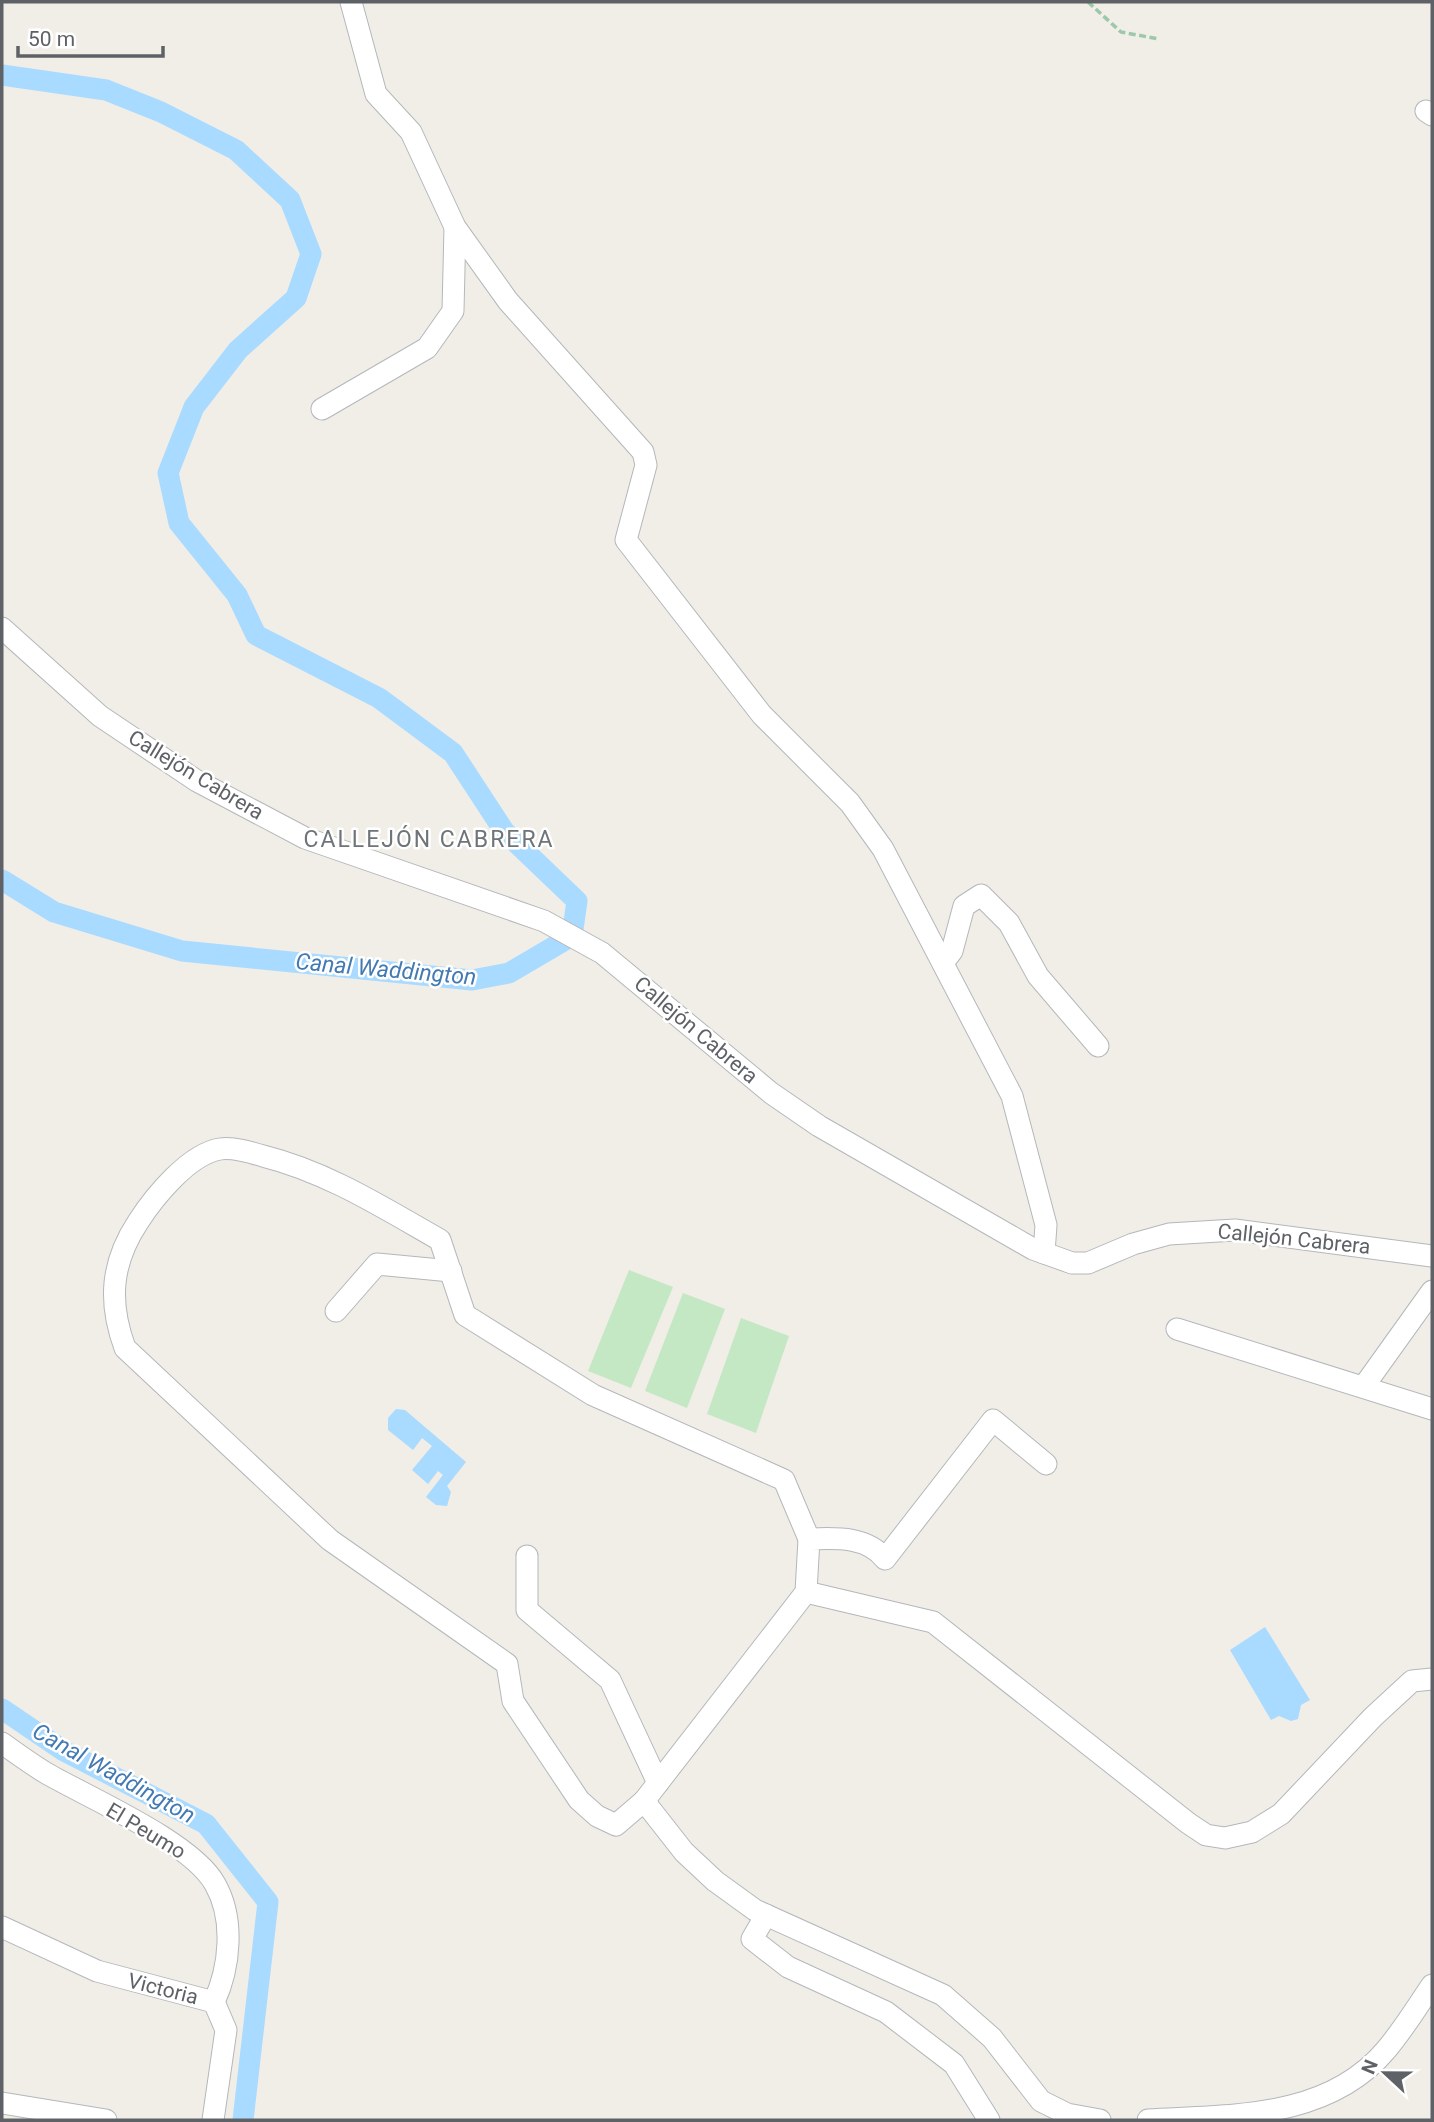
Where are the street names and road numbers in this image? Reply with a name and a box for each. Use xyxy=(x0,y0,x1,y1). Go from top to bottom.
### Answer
street label: Callejón Cabrera xyxy=(124,725,268,825)
street label: Callejón Cabrera xyxy=(630,972,762,1088)
street label: Callejón Cabrera xyxy=(1217,1219,1371,1259)
street label: El Peumo xyxy=(102,1798,190,1864)
street label: Victoria xyxy=(125,1969,201,2009)

